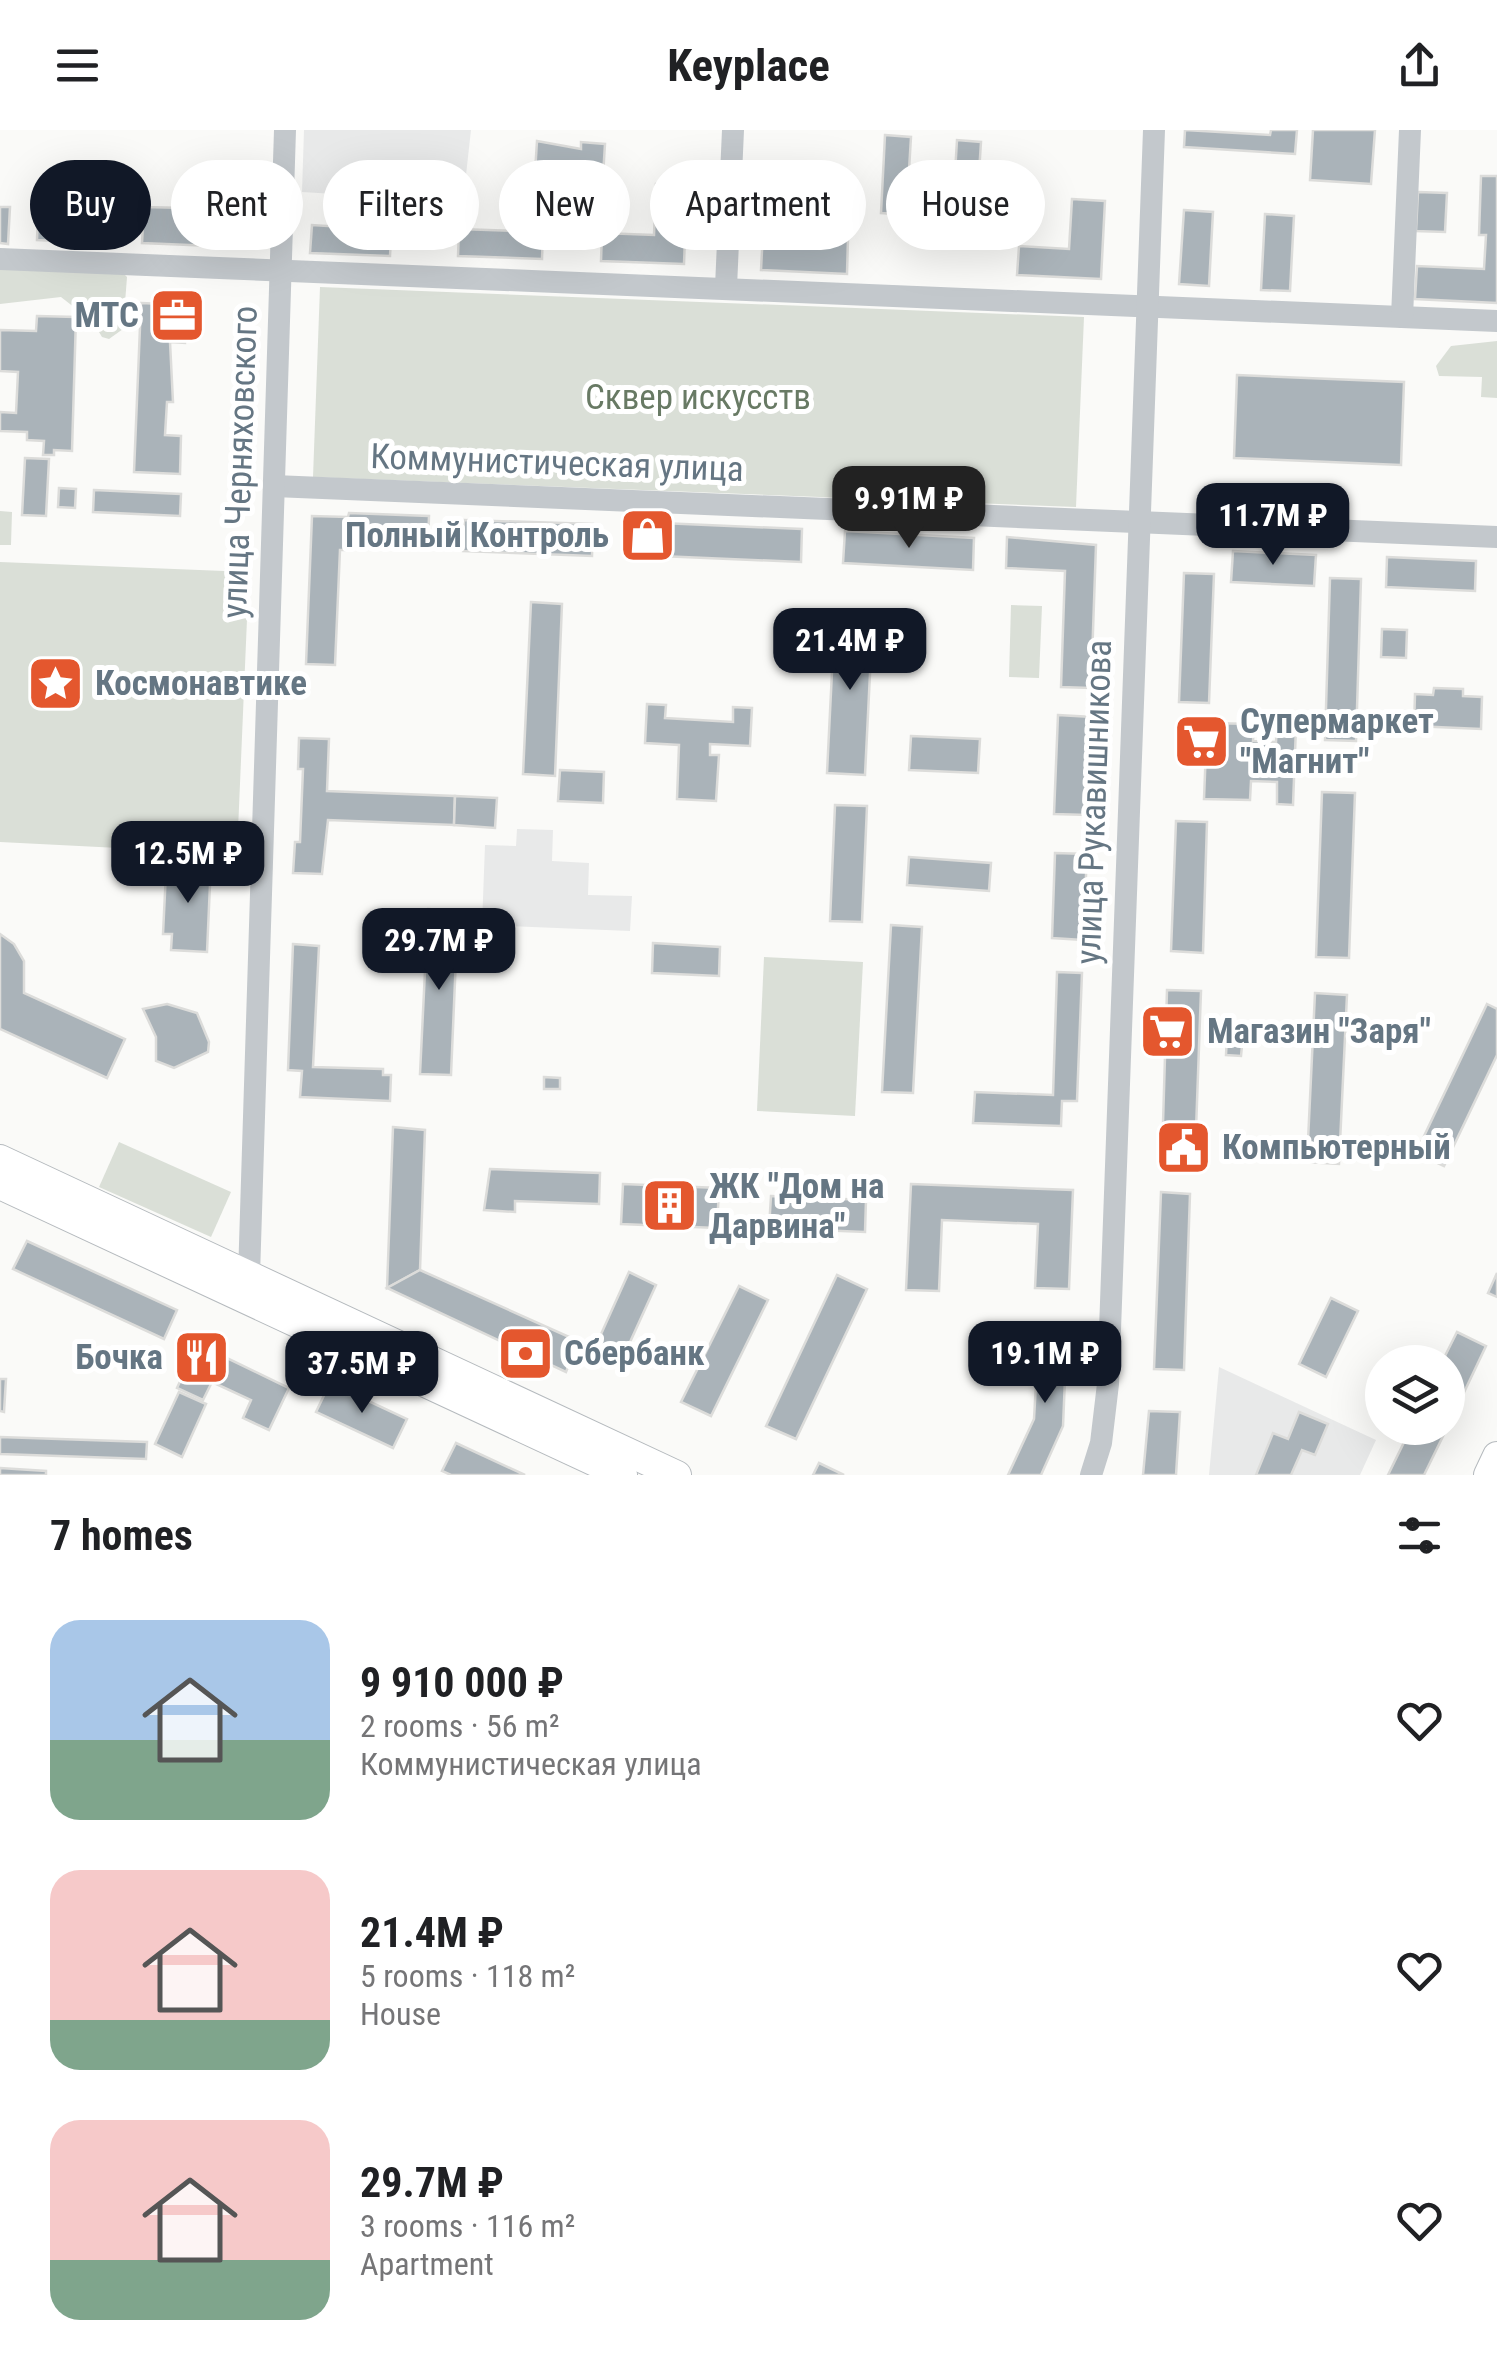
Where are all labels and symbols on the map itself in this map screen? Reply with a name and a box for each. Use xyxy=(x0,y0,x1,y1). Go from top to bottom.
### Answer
office icon: МТС xyxy=(148,285,208,345)
place label: МТС xyxy=(75,295,139,336)
street label: улица Черняховского xyxy=(214,305,266,619)
park label: Сквер искусств xyxy=(585,377,811,418)
street label: Коммунистическая улица xyxy=(370,436,744,490)
pin: 9.91M ₽ xyxy=(817,466,1001,551)
pin: 11.7M ₽ xyxy=(1181,483,1365,568)
shop icon: Полный Контроль xyxy=(618,505,678,565)
place label: Полный Контроль xyxy=(345,515,609,556)
pin: 21.4M ₽ xyxy=(758,608,942,693)
street label: улица Рукавишникова xyxy=(1068,639,1120,965)
place icon: Космонавтике xyxy=(26,653,86,713)
place label: Космонавтике xyxy=(95,663,307,704)
place label: Супермаркет "Магнит" xyxy=(1240,701,1434,782)
supermarket icon: Супермаркет "Магнит" xyxy=(1171,711,1231,771)
pin: 12.5M ₽ xyxy=(96,821,280,906)
pin: 29.7M ₽ xyxy=(347,908,531,993)
supermarket icon: Магазин "Заря" xyxy=(1138,1001,1198,1061)
place label: Магазин "Заря" xyxy=(1207,1011,1431,1052)
public building icon: Компьютерный xyxy=(1153,1117,1213,1177)
place label: Компьютерный xyxy=(1222,1127,1451,1168)
place label: ЖК "Дом на Дарвина" xyxy=(709,1166,885,1247)
building icon: ЖК "Дом на Дарвина" xyxy=(640,1176,700,1236)
pin: 19.1M ₽ xyxy=(953,1321,1137,1406)
bank icon: Сбербанк xyxy=(495,1323,555,1383)
restaurant icon: Бочка xyxy=(172,1327,232,1387)
pin: 37.5M ₽ xyxy=(270,1331,454,1416)
place label: Сбербанк xyxy=(564,1333,705,1374)
place label: Бочка xyxy=(75,1337,163,1378)

